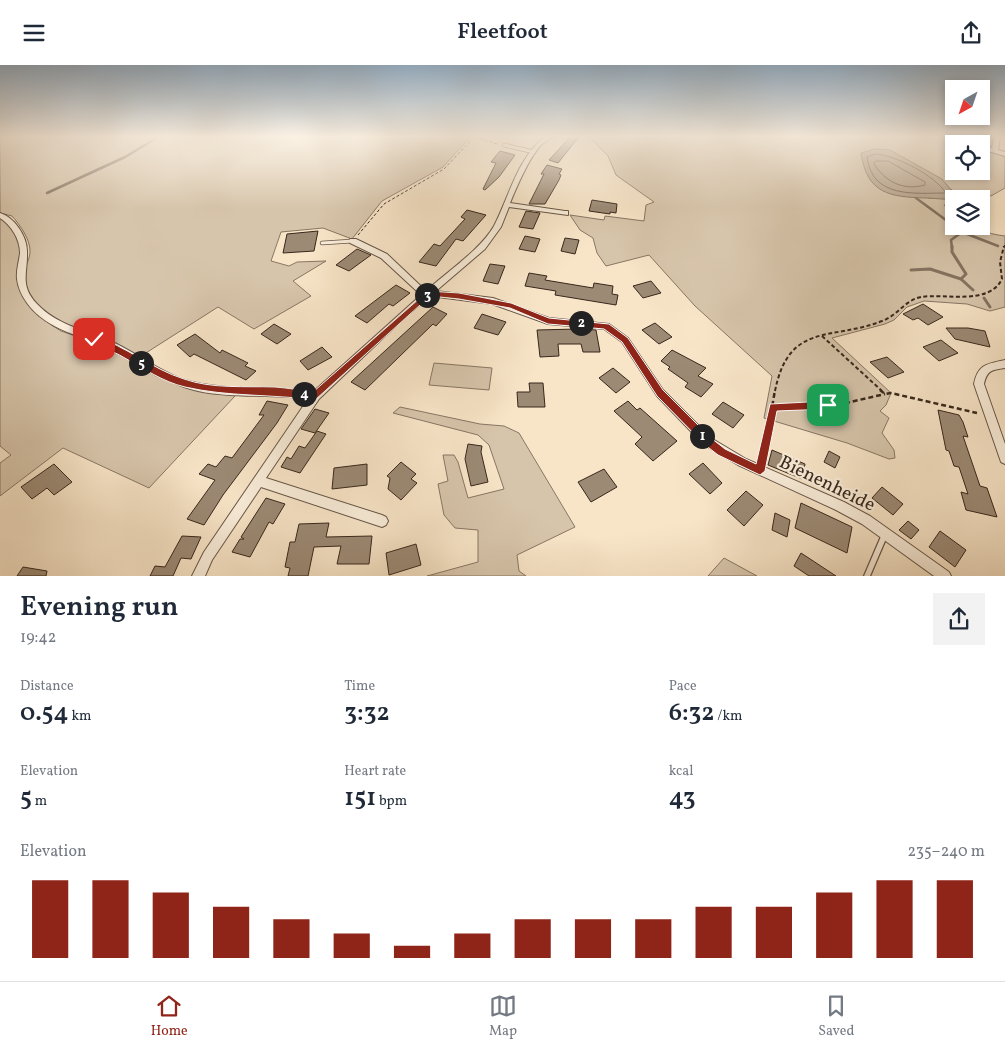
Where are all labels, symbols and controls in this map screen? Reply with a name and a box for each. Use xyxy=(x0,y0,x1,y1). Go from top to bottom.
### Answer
text: Fleetfoot xyxy=(457,17,548,48)
icon: menu xyxy=(20,19,48,47)
icon: share xyxy=(957,19,985,47)
north arrow xyxy=(945,80,990,125)
map controls xyxy=(945,80,990,235)
button: locate xyxy=(945,135,990,180)
button: layers xyxy=(945,190,990,235)
pin: 3 xyxy=(414,283,440,307)
text: 3 xyxy=(424,286,431,305)
pin: 2 xyxy=(568,311,594,335)
text: 2 xyxy=(578,314,585,333)
pin xyxy=(73,318,115,360)
icon: check xyxy=(80,325,108,353)
pin: 5 xyxy=(128,351,154,375)
text: 5 xyxy=(138,354,145,373)
pin: 4 xyxy=(292,381,316,407)
pin xyxy=(807,384,849,426)
text: 4 xyxy=(300,385,309,404)
icon: arrive xyxy=(814,391,842,419)
pin: 1 xyxy=(690,423,714,449)
text: 1 xyxy=(700,427,705,446)
street label: Bienenheide xyxy=(775,450,879,518)
text: Evening run xyxy=(20,588,179,627)
button: share xyxy=(933,593,985,645)
text: 19:42 xyxy=(20,627,56,649)
text: Distance xyxy=(20,677,74,696)
text: Time xyxy=(344,677,375,696)
text: Pace xyxy=(669,677,697,696)
text: 0.54 xyxy=(20,696,69,731)
text: 3:32 xyxy=(344,696,390,731)
text: 6:32 xyxy=(669,696,715,731)
text: km xyxy=(69,707,91,726)
text: /km xyxy=(715,707,742,726)
text: Elevation xyxy=(20,762,78,781)
text: Heart rate xyxy=(344,762,406,781)
text: kcal xyxy=(669,762,694,781)
text: 5 xyxy=(20,781,32,816)
text: 151 xyxy=(344,781,376,816)
text: 43 xyxy=(669,781,696,816)
text: m xyxy=(32,792,47,811)
text: bpm xyxy=(376,792,407,811)
text: Elevation xyxy=(20,841,87,863)
text: 235–240 m xyxy=(908,841,985,863)
tab: Home xyxy=(151,992,188,1041)
tab: Map xyxy=(489,992,517,1041)
tab: Saved xyxy=(818,992,854,1041)

